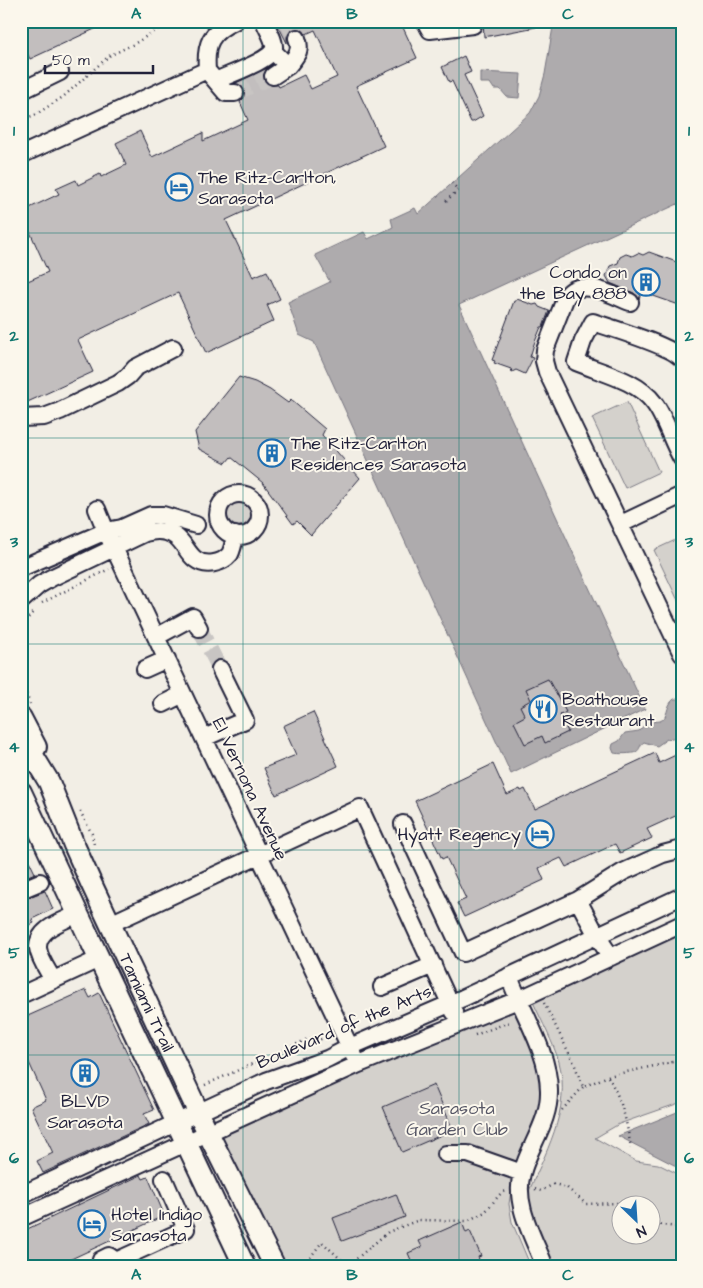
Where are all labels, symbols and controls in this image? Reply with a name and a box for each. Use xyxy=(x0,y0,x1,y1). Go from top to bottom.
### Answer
text: A xyxy=(131,3,142,25)
text: B xyxy=(346,3,358,25)
text: C xyxy=(562,3,574,25)
scale bar xyxy=(45,42,152,74)
text: 50 m xyxy=(52,50,90,71)
text: 1 xyxy=(13,120,16,142)
text: 1 xyxy=(688,120,691,142)
place label: The Ritz-Carlton, Sarasota xyxy=(198,165,337,211)
hotel icon: The Ritz-Carlton, Sarasota xyxy=(164,172,194,202)
place label: Condo on the Bay 888 xyxy=(520,260,627,307)
building icon: Condo on the Bay 888 xyxy=(631,267,661,297)
text: 2 xyxy=(8,325,19,347)
text: 2 xyxy=(683,325,694,347)
place label: The Ritz-Carlton Residences Sarasota xyxy=(291,431,466,477)
building icon: The Ritz-Carlton Residences Sarasota xyxy=(257,438,287,468)
text: 3 xyxy=(9,531,19,553)
text: 3 xyxy=(684,531,694,553)
place label: Boathouse Restaurant xyxy=(562,687,655,733)
restaurant icon: Boathouse Restaurant xyxy=(528,694,558,724)
street label: El Vernona Avenue xyxy=(206,714,294,865)
text: 4 xyxy=(9,736,20,758)
text: 4 xyxy=(684,736,695,758)
hotel icon: Hyatt Regency xyxy=(525,819,555,849)
place label: Hyatt Regency xyxy=(397,822,521,848)
text: 5 xyxy=(8,942,20,964)
text: 5 xyxy=(683,942,695,964)
street label: Tamiami Trail xyxy=(113,949,181,1056)
street label: Boulevard of the Arts xyxy=(252,979,436,1075)
building icon: BLVD Sarasota xyxy=(70,1058,100,1088)
place label: BLVD Sarasota xyxy=(47,1089,123,1135)
park label: Sarasota Garden Club xyxy=(406,1096,508,1142)
text: 6 xyxy=(9,1147,19,1169)
text: 6 xyxy=(684,1147,694,1169)
north arrow xyxy=(610,1196,660,1246)
place label: Hotel Indigo Sarasota xyxy=(111,1202,202,1248)
hotel icon: Hotel Indigo Sarasota xyxy=(77,1209,107,1239)
text: N xyxy=(633,1220,649,1242)
text: A xyxy=(131,1264,142,1286)
text: B xyxy=(346,1264,358,1286)
text: C xyxy=(562,1264,574,1286)

